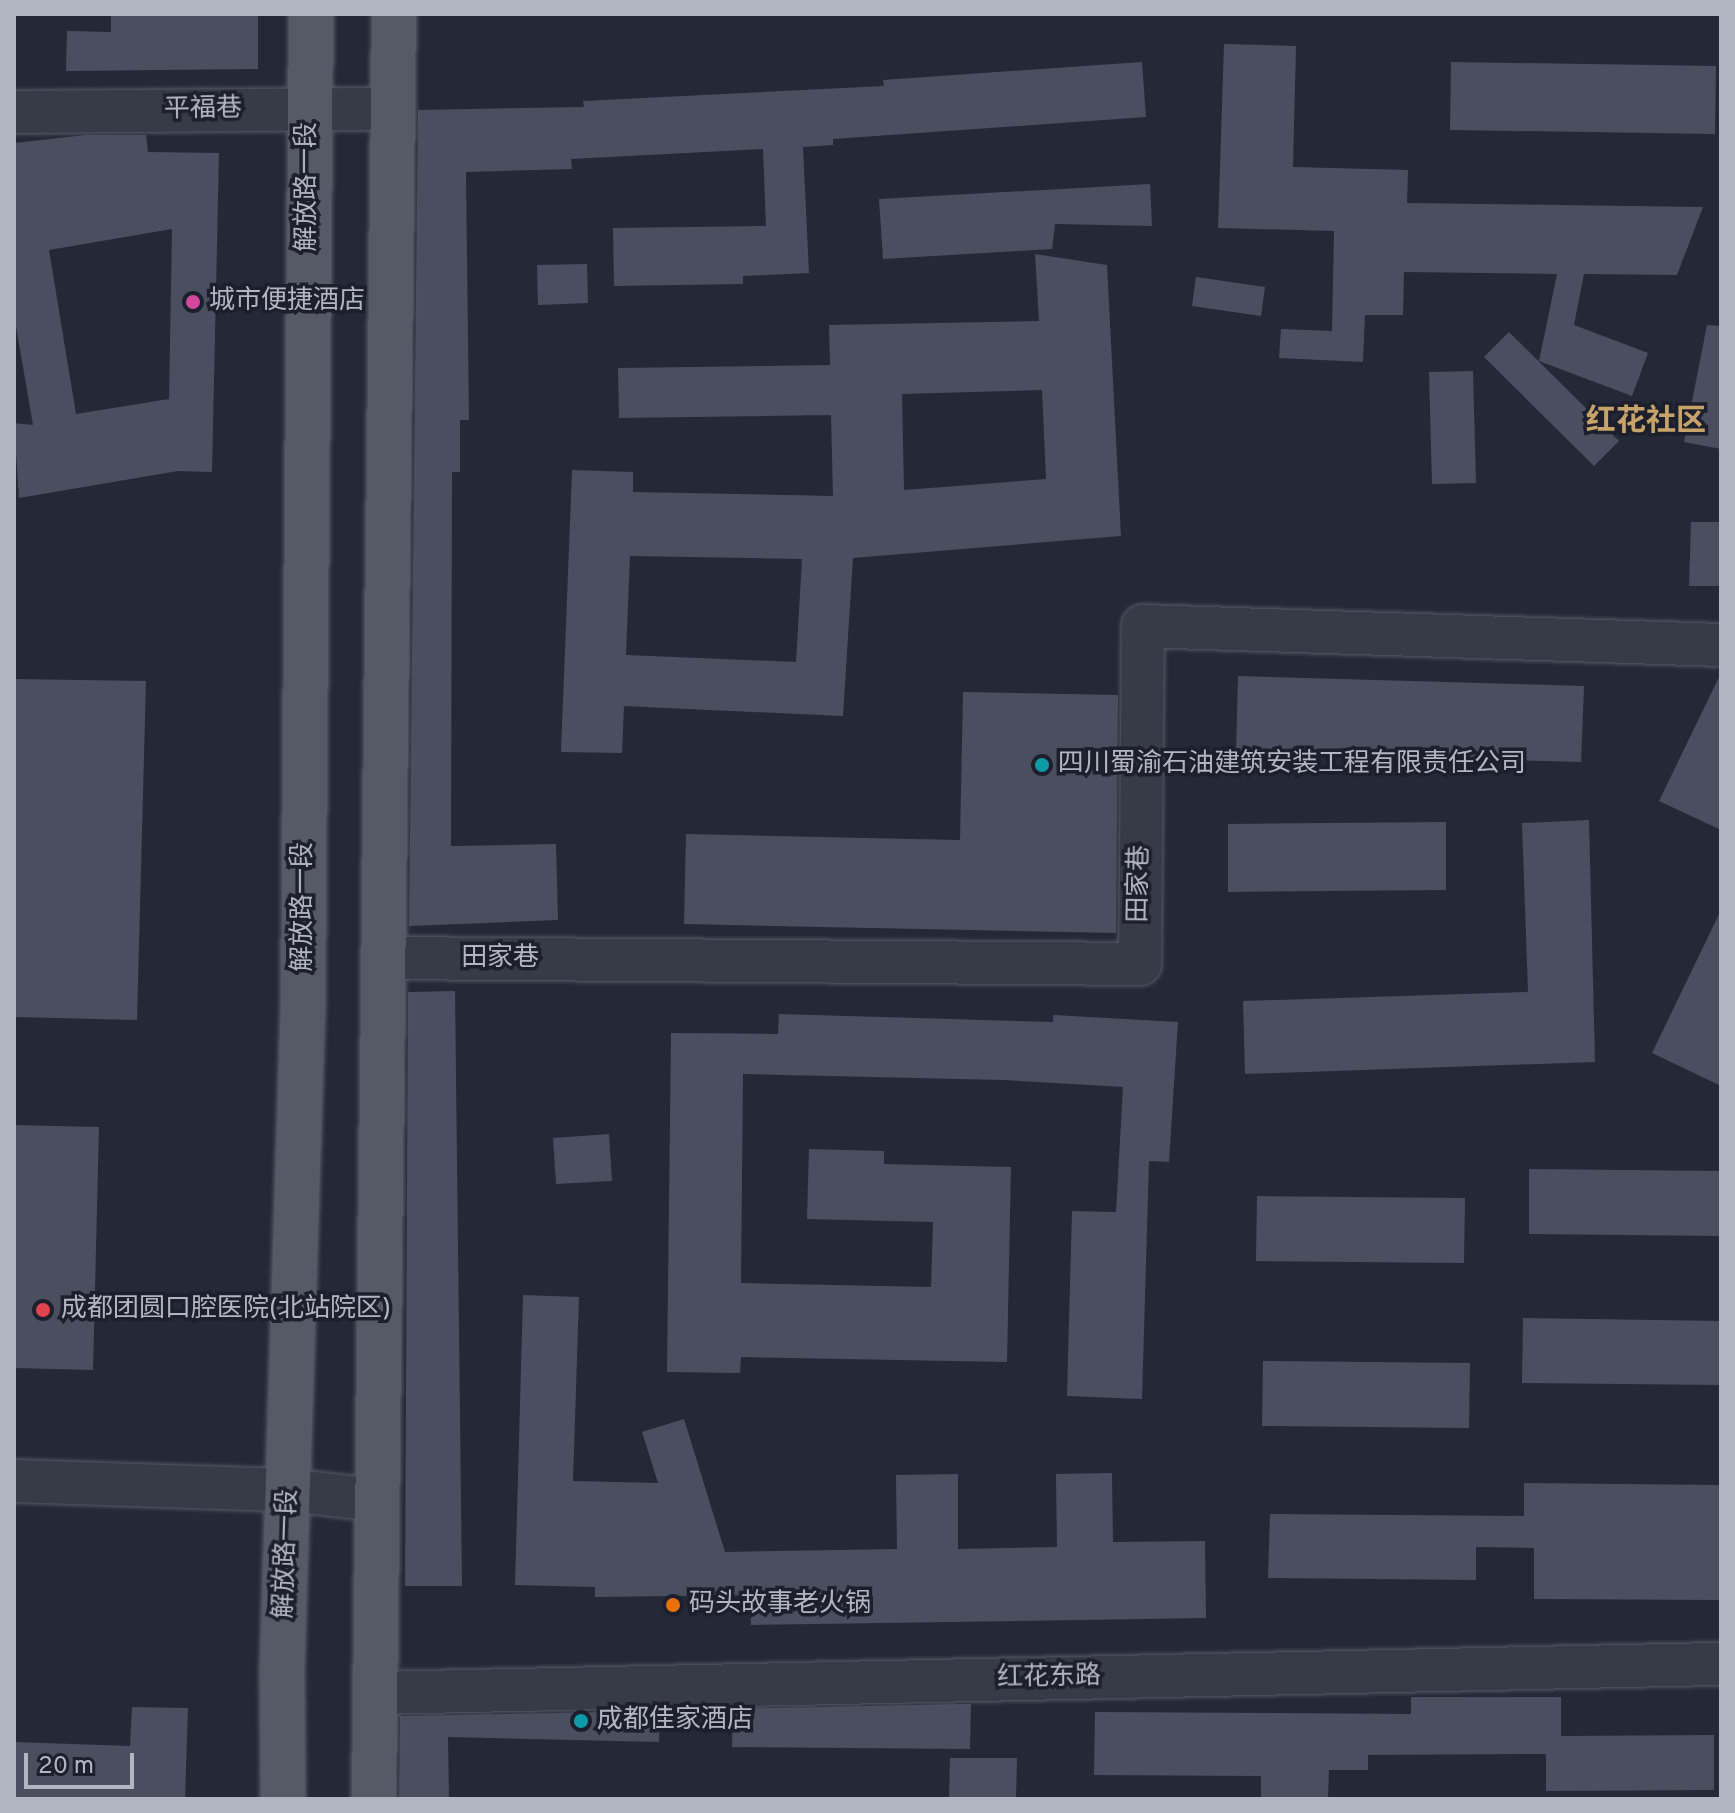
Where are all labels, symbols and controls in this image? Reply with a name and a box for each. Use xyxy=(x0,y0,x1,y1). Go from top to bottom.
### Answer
street label: 平福巷 xyxy=(164,94,242,126)
street label: 解放路一段 xyxy=(292,122,324,252)
place label: 城市便捷酒店 xyxy=(209,286,365,318)
marker: 城市便捷酒店 xyxy=(184,293,202,311)
district label: 红花社区 xyxy=(1586,405,1706,441)
place label: 四川蜀渝石油建筑安装工程有限责任公司 xyxy=(1058,749,1526,781)
marker: 四川蜀渝石油建筑安装工程有限责任公司 xyxy=(1033,756,1051,774)
street label: 解放路一段 xyxy=(288,842,320,972)
street label: 田家巷 xyxy=(1124,845,1156,923)
street label: 田家巷 xyxy=(461,943,539,975)
place label: 成都团圆口腔医院(北站院区) xyxy=(61,1294,391,1326)
marker: 成都团圆口腔医院(北站院区) xyxy=(32,1299,54,1321)
street label: 解放路一段 xyxy=(269,1488,305,1620)
place label: 码头故事老火锅 xyxy=(689,1589,871,1621)
marker: 码头故事老火锅 xyxy=(664,1596,682,1614)
street label: 红花东路 xyxy=(997,1661,1101,1695)
place label: 成都佳家酒店 xyxy=(597,1705,753,1737)
marker: 成都佳家酒店 xyxy=(572,1712,590,1730)
scale bar xyxy=(28,1737,138,1787)
text: 20 m xyxy=(38,1752,94,1782)

